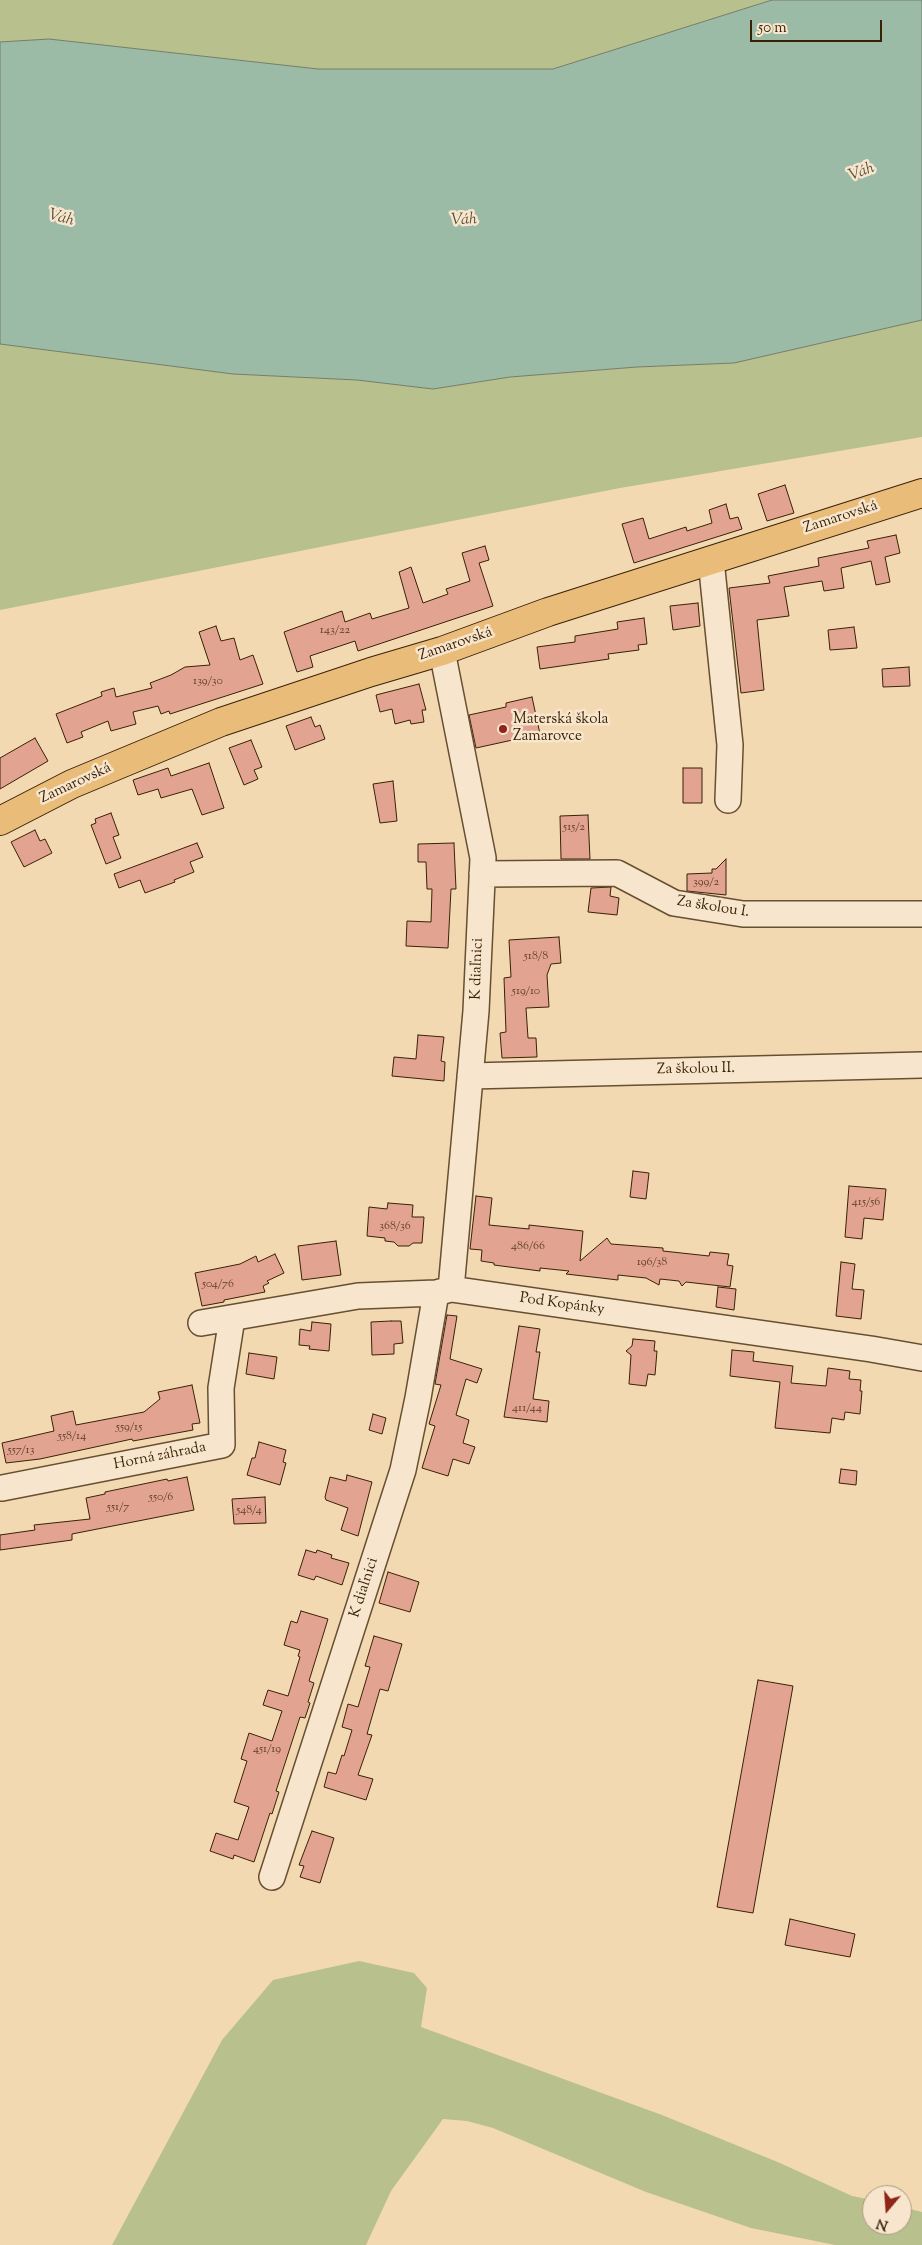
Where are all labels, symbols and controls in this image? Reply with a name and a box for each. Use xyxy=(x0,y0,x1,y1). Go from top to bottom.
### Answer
scale bar xyxy=(752,10,884,42)
text: 50 m xyxy=(758,18,787,39)
water label: Váh xyxy=(847,160,877,186)
water label: Váh xyxy=(46,206,76,232)
water label: Váh xyxy=(451,211,477,231)
street label: Zamarovská xyxy=(802,498,880,538)
house number: 143/22 xyxy=(320,624,350,638)
street label: Zamarovská xyxy=(417,624,495,666)
house number: 139/30 xyxy=(193,675,223,689)
place label: Materská škola Zamarovce xyxy=(513,711,608,746)
marker: Materská škola Zamarovce xyxy=(497,723,509,735)
street label: Zamarovská xyxy=(37,760,115,808)
house number: 515/2 xyxy=(563,821,585,835)
house number: 399/2 xyxy=(693,876,719,890)
street label: Za školou I. xyxy=(675,893,751,923)
street label: K diaľnici xyxy=(468,938,488,1000)
house number: 518/8 xyxy=(524,950,548,964)
house number: 519/10 xyxy=(512,985,540,999)
street label: Za školou II. xyxy=(657,1060,735,1080)
house number: 415/56 xyxy=(852,1196,880,1210)
house number: 368/36 xyxy=(379,1220,411,1234)
house number: 486/66 xyxy=(511,1240,545,1254)
house number: 196/38 xyxy=(637,1256,667,1270)
house number: 504/76 xyxy=(202,1278,234,1292)
street label: Pod Kopánky xyxy=(518,1290,606,1320)
house number: 411/44 xyxy=(512,1402,542,1416)
house number: 559/15 xyxy=(116,1421,142,1435)
house number: 558/14 xyxy=(58,1430,86,1444)
street label: Horná záhrada xyxy=(112,1439,208,1475)
house number: 557/13 xyxy=(8,1444,34,1458)
house number: 550/6 xyxy=(149,1491,173,1505)
house number: 551/7 xyxy=(107,1501,129,1515)
house number: 548/4 xyxy=(236,1504,262,1518)
street label: K diaľnici xyxy=(347,1556,383,1620)
house number: 451/19 xyxy=(253,1743,281,1757)
north arrow xyxy=(862,2185,912,2235)
text: N xyxy=(874,2212,891,2235)

